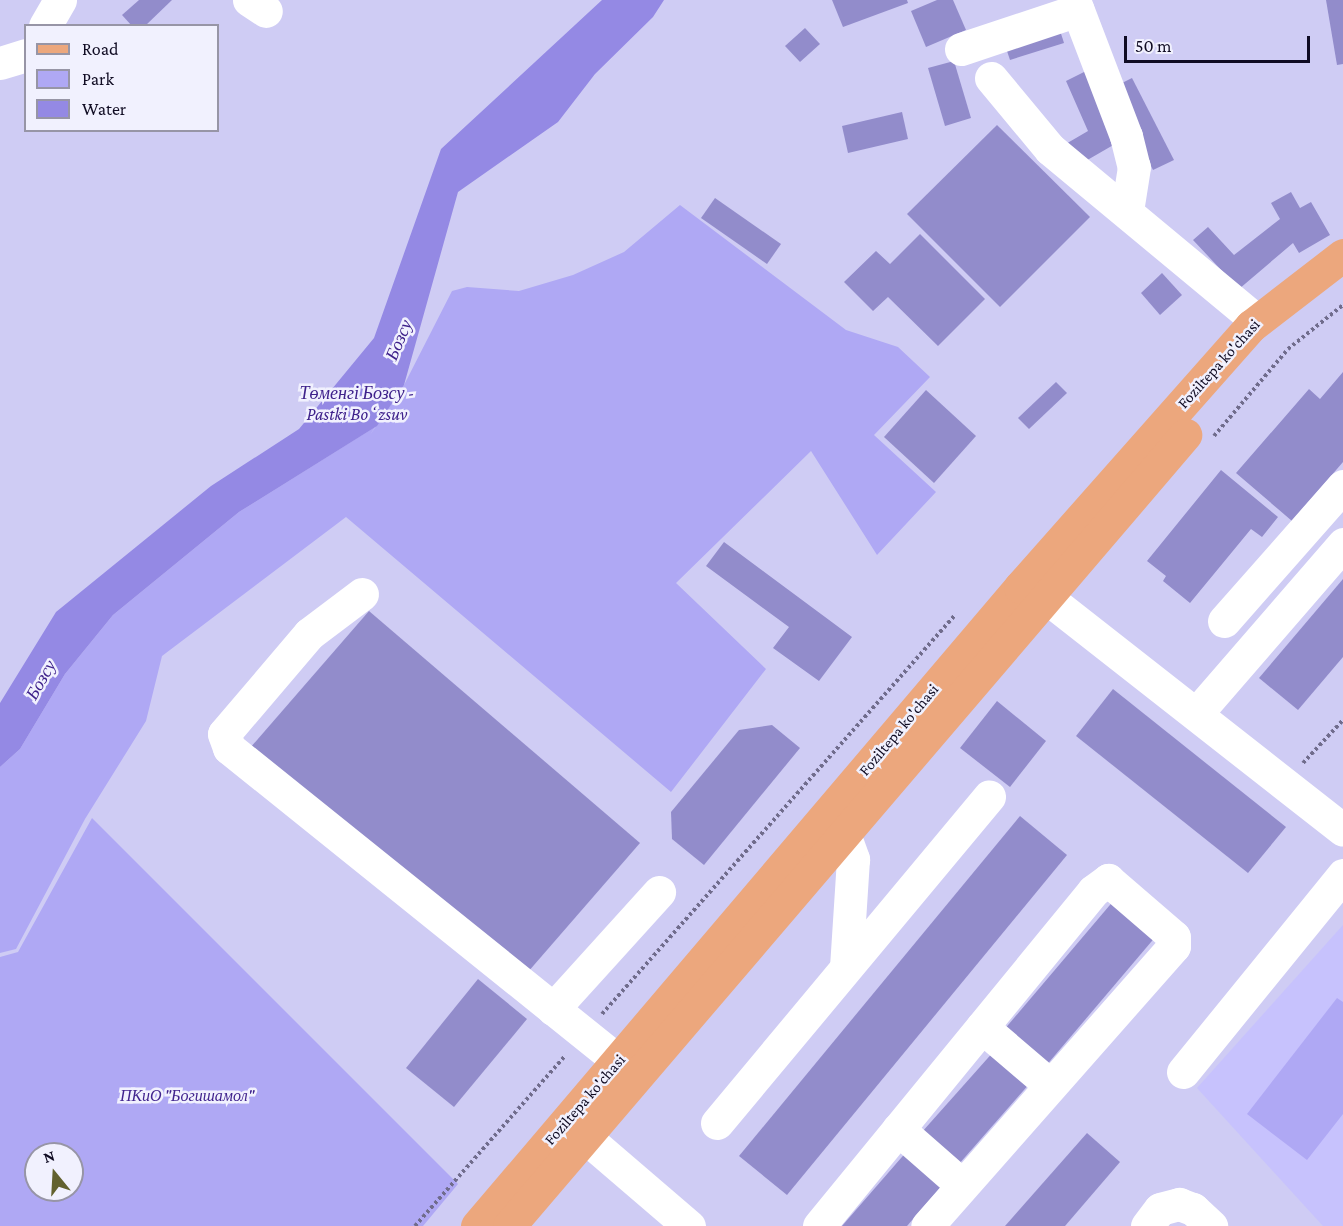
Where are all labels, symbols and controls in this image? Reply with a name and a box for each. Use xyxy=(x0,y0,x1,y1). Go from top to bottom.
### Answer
legend xyxy=(24,24,219,132)
scale bar xyxy=(1127,24,1313,62)
text: 50 m xyxy=(1135,36,1172,56)
text: Road xyxy=(82,39,119,59)
text: Park xyxy=(82,69,114,89)
text: Water xyxy=(82,99,126,119)
street label: Foziltepa ko'chasi xyxy=(1174,315,1264,413)
water label: Бозсу xyxy=(381,316,417,364)
water label: Төменгі Бозсу - Pastki Boʻzsuv xyxy=(300,383,414,426)
water label: Бозсу xyxy=(21,656,61,704)
street label: Foziltepa ko'chasi xyxy=(855,680,943,780)
street label: Foziltepa ko'chasi xyxy=(540,1051,630,1149)
park label: ПКиО "Богишамол" xyxy=(120,1086,254,1106)
north arrow xyxy=(24,1142,84,1202)
text: N xyxy=(41,1147,57,1166)

